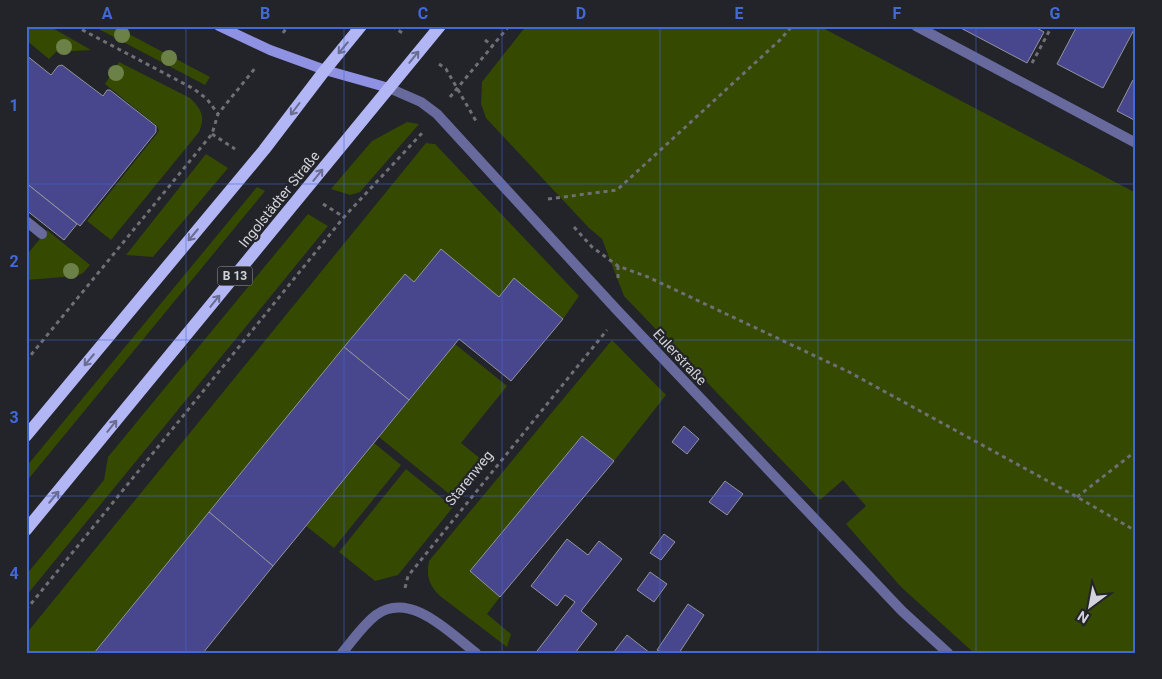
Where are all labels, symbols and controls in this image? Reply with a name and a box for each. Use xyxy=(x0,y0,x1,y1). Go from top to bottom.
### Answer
text: A xyxy=(102,4,113,23)
text: B xyxy=(260,4,270,23)
text: C xyxy=(418,4,428,23)
text: D xyxy=(576,4,586,23)
text: E xyxy=(735,4,744,23)
text: F xyxy=(893,4,902,23)
text: G xyxy=(1050,4,1061,23)
one-way arrow xyxy=(338,42,349,55)
one-way arrow xyxy=(408,51,419,64)
text: 1 xyxy=(9,96,19,115)
one-way arrow xyxy=(290,102,301,115)
street label: Ingolstädter Straße xyxy=(235,148,323,250)
one-way arrow xyxy=(313,169,324,182)
one-way arrow xyxy=(187,229,198,242)
text: 2 xyxy=(9,252,19,271)
road number: B 13 xyxy=(218,266,252,286)
one-way arrow xyxy=(210,294,221,307)
street label: Eulerstraße xyxy=(650,326,710,388)
one-way arrow xyxy=(84,354,95,367)
text: 3 xyxy=(9,408,19,427)
one-way arrow xyxy=(107,420,118,433)
street label: Starenweg xyxy=(442,447,496,509)
one-way arrow xyxy=(48,491,59,504)
text: 4 xyxy=(9,564,19,583)
north arrow xyxy=(1064,582,1114,632)
text: N xyxy=(1075,608,1092,626)

